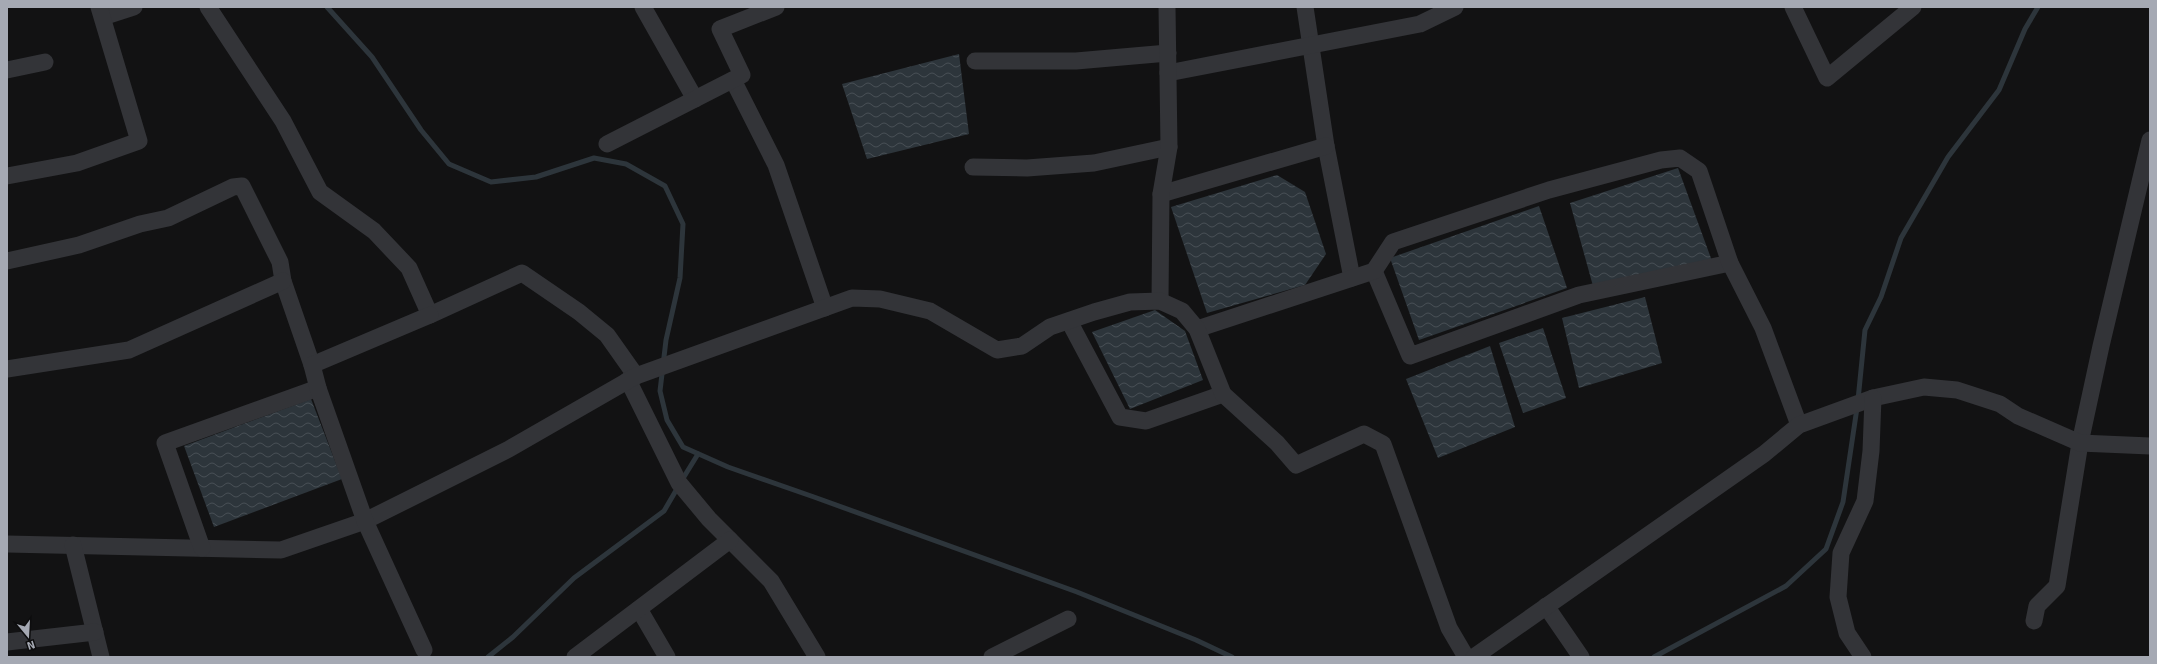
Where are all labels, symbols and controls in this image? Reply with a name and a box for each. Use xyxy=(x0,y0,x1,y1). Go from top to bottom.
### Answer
north arrow xyxy=(8,616,48,656)
text: N xyxy=(25,638,37,652)

